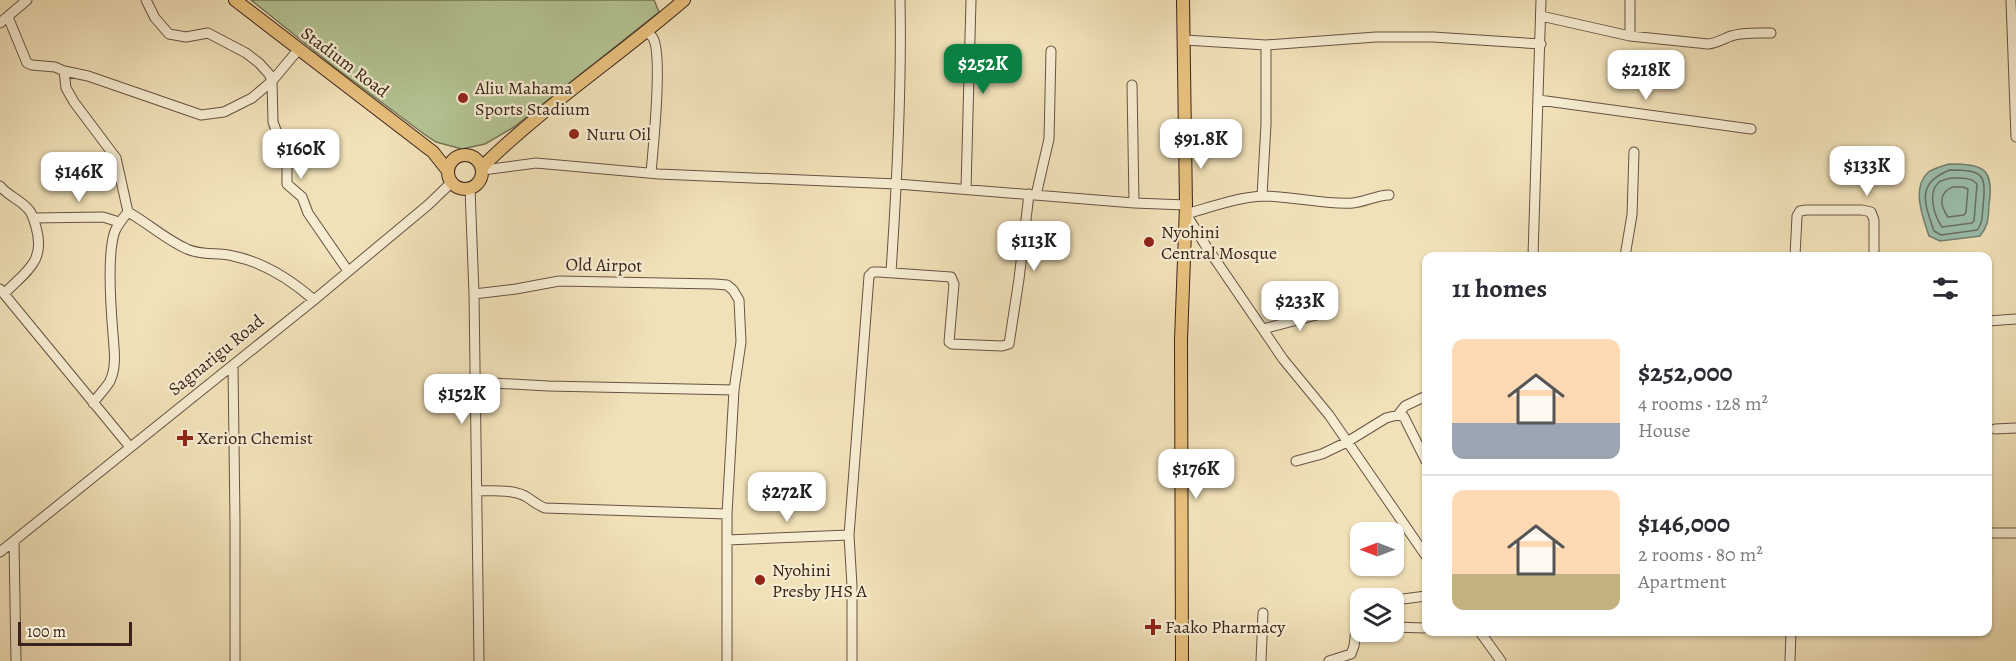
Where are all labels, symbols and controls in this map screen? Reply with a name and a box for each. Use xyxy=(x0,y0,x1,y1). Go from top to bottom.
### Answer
street label: Stadium Road xyxy=(296,21,394,103)
pin: $252K xyxy=(941,44,1025,95)
text: $252K xyxy=(958,50,1008,77)
pin: $218K xyxy=(1604,50,1688,101)
text: $218K xyxy=(1622,56,1670,83)
place label: Aliu Mahama Sports Stadium xyxy=(474,76,590,121)
marker: Aliu Mahama Sports Stadium xyxy=(456,91,470,105)
pin: $91.8K xyxy=(1152,119,1250,170)
place label: Nuru Oil xyxy=(586,122,651,146)
text: $91.8K xyxy=(1174,125,1228,152)
marker: Nuru Oil xyxy=(567,127,581,141)
pin: $160K xyxy=(259,129,343,180)
text: $160K xyxy=(276,135,326,162)
pin: $133K xyxy=(1825,146,1909,197)
pin: $146K xyxy=(37,152,121,203)
text: $133K xyxy=(1844,152,1890,179)
text: $146K xyxy=(55,158,103,185)
place label: Nyohini Central Mosque xyxy=(1161,220,1277,265)
pin: $113K xyxy=(992,221,1076,272)
text: $113K xyxy=(1011,227,1057,254)
marker: Nyohini Central Mosque xyxy=(1142,235,1156,249)
street label: Old Airpot xyxy=(565,252,643,278)
text: 11 homes xyxy=(1452,271,1547,306)
icon: filters xyxy=(1929,272,1962,305)
pin: $233K xyxy=(1258,281,1342,332)
text: $233K xyxy=(1275,287,1325,314)
street label: Sagnarigu Road xyxy=(163,309,269,401)
text: $252,000 xyxy=(1638,355,1733,390)
icon: home xyxy=(1500,363,1572,435)
pin: $152K xyxy=(420,374,504,425)
text: $152K xyxy=(438,380,486,407)
text: 4 rooms · 128 m² xyxy=(1638,390,1768,417)
text: House xyxy=(1638,417,1690,444)
place label: Xerion Chemist xyxy=(197,426,313,450)
marker: Xerion Chemist xyxy=(178,431,192,445)
pin: $176K xyxy=(1154,449,1238,500)
text: $176K xyxy=(1172,455,1220,482)
pin: $272K xyxy=(745,472,829,523)
text: $272K xyxy=(762,478,812,505)
text: $146,000 xyxy=(1638,506,1730,541)
icon: home xyxy=(1500,514,1572,586)
north arrow xyxy=(1350,522,1404,576)
map controls xyxy=(1350,522,1404,642)
text: 2 rooms · 80 m² xyxy=(1638,541,1763,568)
place label: Nyohini Presby JHS A xyxy=(772,558,868,603)
text: Apartment xyxy=(1638,568,1727,595)
marker: Nyohini Presby JHS A xyxy=(753,573,767,587)
button: layers xyxy=(1350,588,1404,642)
place label: Faako Pharmacy xyxy=(1165,615,1286,639)
scale bar xyxy=(18,619,132,646)
marker: Faako Pharmacy xyxy=(1146,620,1160,634)
text: 100 m xyxy=(27,621,66,643)

